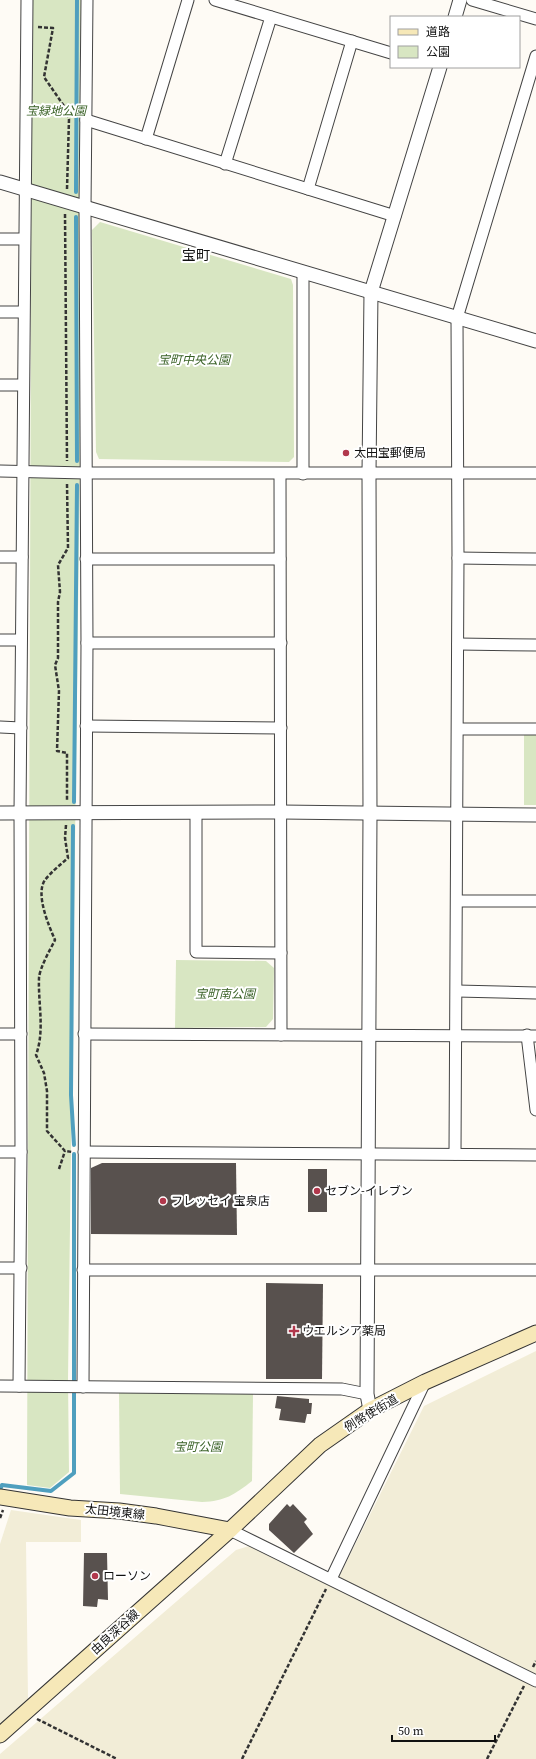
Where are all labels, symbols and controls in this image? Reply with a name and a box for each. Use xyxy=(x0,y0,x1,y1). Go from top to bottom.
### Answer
legend xyxy=(390,16,520,68)
text: 道路 xyxy=(426,24,450,40)
text: 公園 xyxy=(426,44,450,60)
park label: 宝緑地公園 xyxy=(26,103,88,119)
district label: 宝町 xyxy=(182,245,210,265)
park label: 宝町中央公園 xyxy=(158,352,232,368)
place label: 太田宝郵便局 xyxy=(354,445,426,461)
marker: 太田宝郵便局 xyxy=(341,448,351,458)
park label: 宝町南公園 xyxy=(195,986,257,1002)
place label: セブン-イレブン xyxy=(325,1183,413,1199)
marker: セブン-イレブン xyxy=(312,1186,322,1196)
place label: フレッセイ 宝泉店 xyxy=(171,1193,270,1209)
marker: フレッセイ 宝泉店 xyxy=(158,1196,168,1206)
place label: ウエルシア薬局 xyxy=(302,1323,386,1339)
marker: ウエルシア薬局 xyxy=(289,1326,299,1336)
street label: 例幣使街道 xyxy=(341,1391,401,1435)
park label: 宝町公園 xyxy=(174,1439,224,1455)
street label: 太田境東線 xyxy=(84,1501,146,1523)
place label: ローソン xyxy=(103,1568,151,1584)
marker: ローソン xyxy=(90,1571,100,1581)
street label: 由良深谷線 xyxy=(87,1606,143,1658)
scale bar xyxy=(392,1717,495,1743)
text: 50 m xyxy=(398,1723,424,1739)

